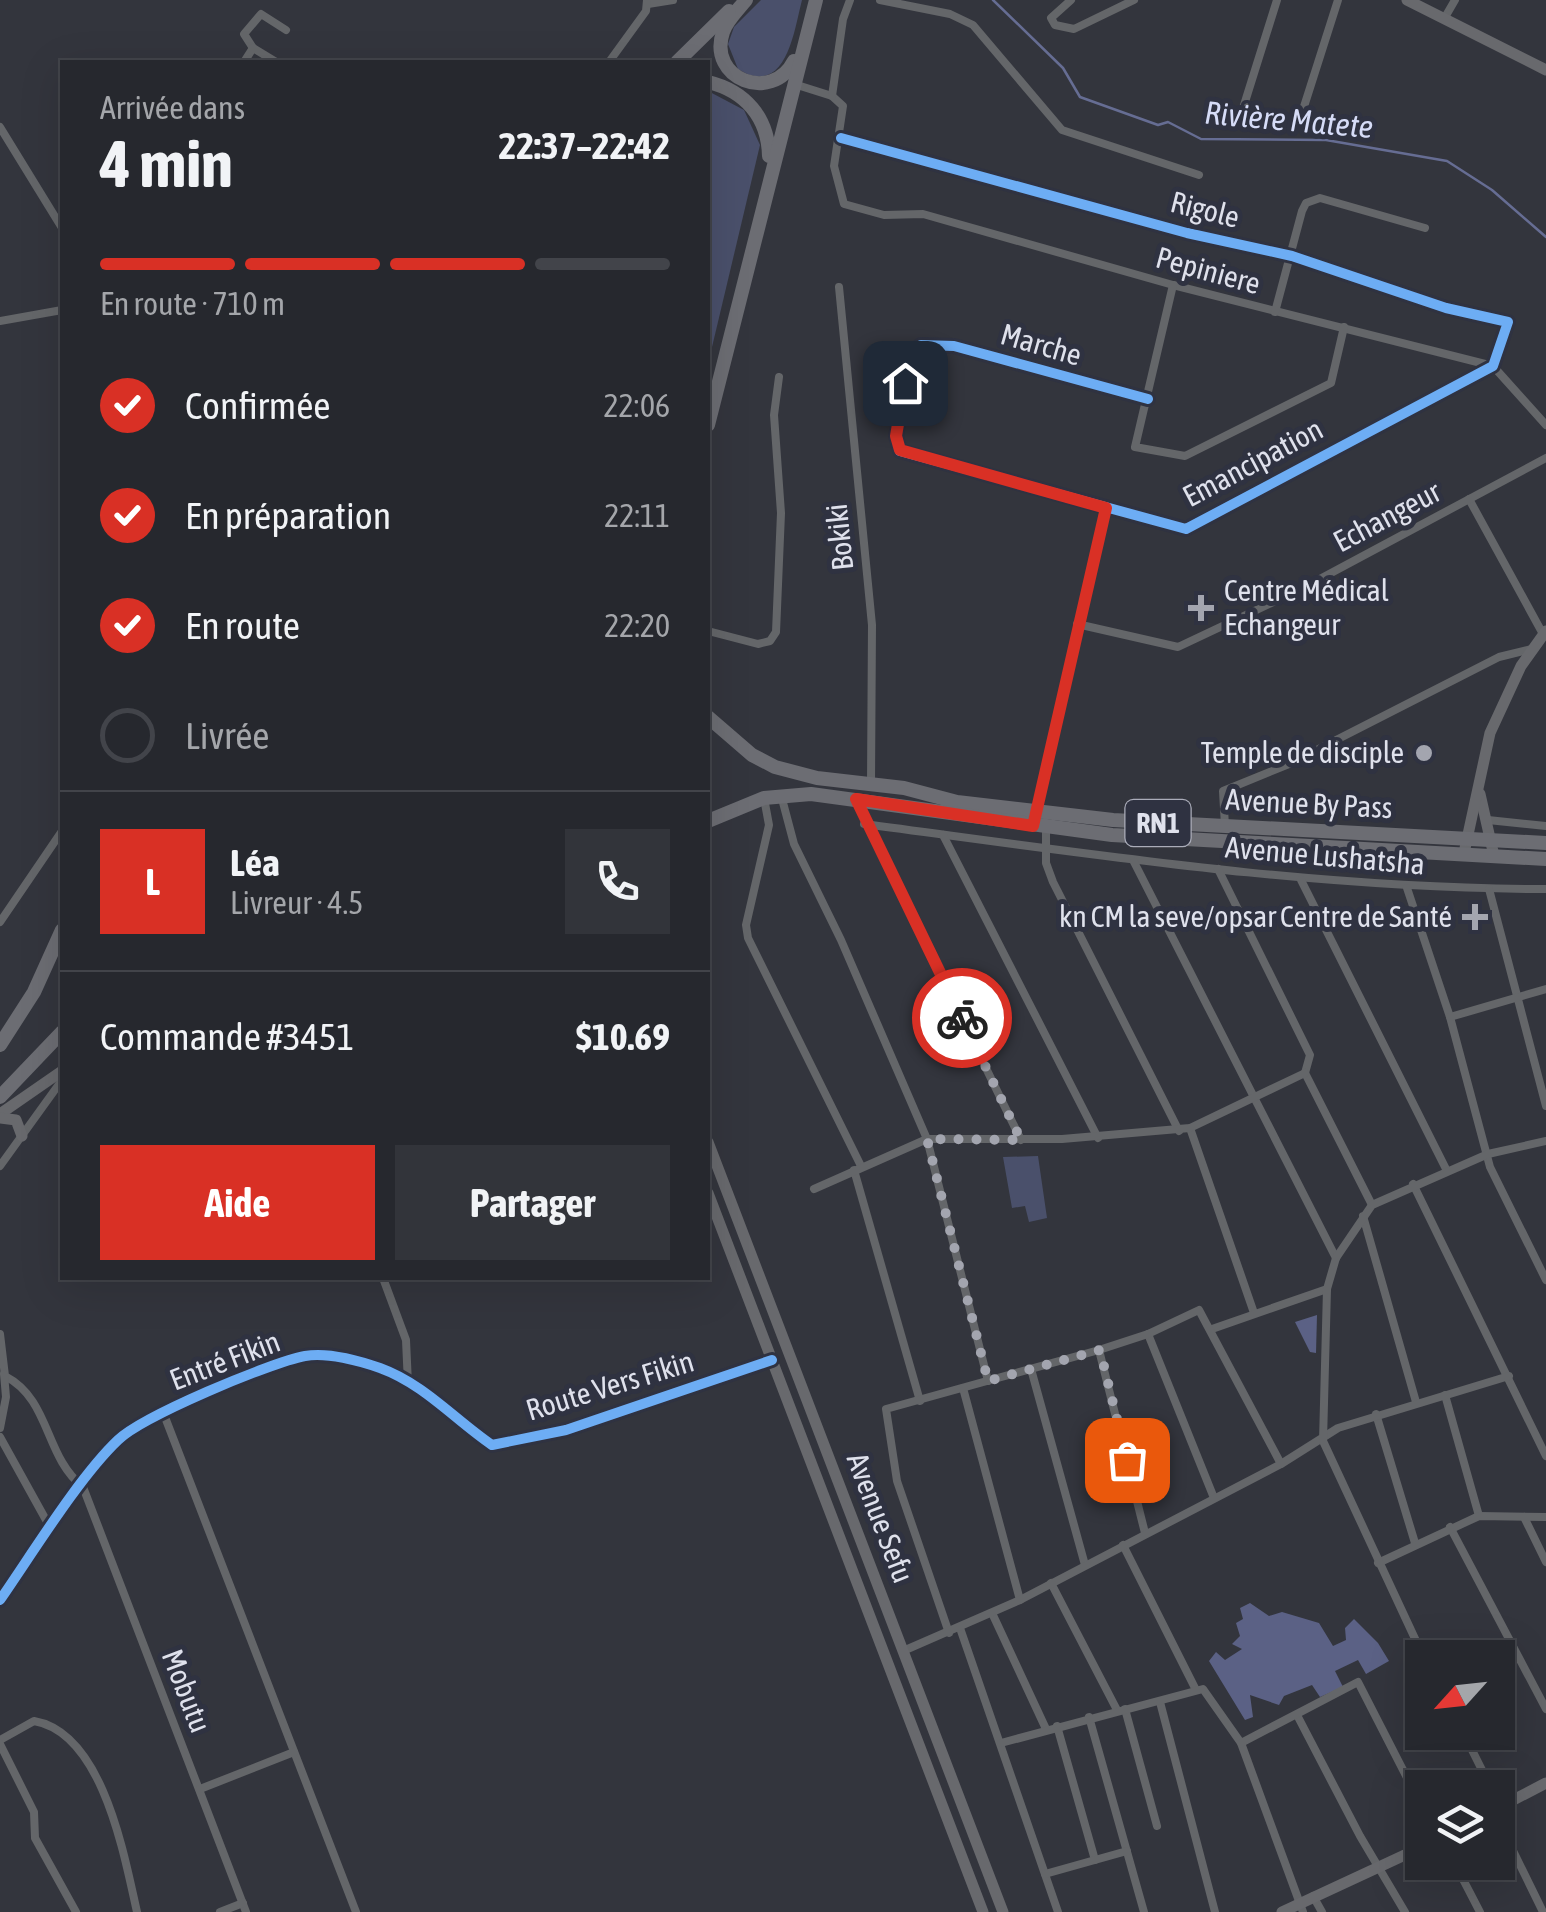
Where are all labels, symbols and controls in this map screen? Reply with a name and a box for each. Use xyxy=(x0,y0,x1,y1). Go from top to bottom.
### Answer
text: Arrivée dans xyxy=(100,89,245,126)
water label: Rivière Matete xyxy=(1203,94,1375,145)
text: 22:37–22:42 xyxy=(498,124,670,167)
text: 4 min xyxy=(100,126,233,201)
street label: Rigole xyxy=(1167,184,1243,234)
street label: Pepiniere xyxy=(1152,240,1264,300)
text: En route · 710 m xyxy=(100,285,285,322)
street label: Marche xyxy=(997,316,1085,372)
pin xyxy=(863,341,948,426)
icon: home xyxy=(878,356,933,411)
icon: check xyxy=(100,378,155,433)
text: Confirmée xyxy=(185,384,331,427)
text: 22:06 xyxy=(604,387,670,424)
street label: Emancipation xyxy=(1177,411,1328,513)
street label: Echangeur xyxy=(1327,473,1447,558)
icon: check xyxy=(100,488,155,543)
text: En préparation xyxy=(185,494,391,537)
text: 22:11 xyxy=(604,497,670,534)
street label: Bokiki xyxy=(819,502,859,572)
place label: Centre Médical Echangeur xyxy=(1224,573,1389,641)
marker: Centre Médical Echangeur xyxy=(1188,595,1214,621)
icon: check xyxy=(100,598,155,653)
text: En route xyxy=(185,604,300,647)
text: 22:20 xyxy=(604,607,670,644)
text: Livrée xyxy=(185,714,270,757)
place label: Temple de disciple xyxy=(1201,735,1404,769)
marker: Temple de disciple xyxy=(1413,742,1435,764)
street label: Avenue By Pass xyxy=(1225,782,1393,824)
road number: RN1 xyxy=(1126,800,1190,846)
button: phone xyxy=(565,829,670,934)
street label: Avenue Lushatsha xyxy=(1224,829,1426,881)
text: Léa xyxy=(230,841,280,884)
text: L xyxy=(145,860,160,903)
text: Livreur · 4.5 xyxy=(230,884,363,921)
place label: kn CM la seve/opsar Centre de Santé xyxy=(1059,899,1452,933)
marker: kn CM la seve/opsar Centre de Santé xyxy=(1462,904,1488,930)
courier xyxy=(912,968,1012,1068)
icon: bike xyxy=(935,991,990,1046)
text: Commande #3451 xyxy=(100,1015,354,1058)
text: $10.69 xyxy=(576,1015,670,1058)
button: Aide xyxy=(100,1145,375,1260)
button: Partager xyxy=(395,1145,670,1260)
street label: Entré Fikin xyxy=(165,1324,285,1397)
street label: Route Vers Fikin xyxy=(522,1343,698,1427)
pin xyxy=(1085,1418,1170,1503)
icon: bag xyxy=(1100,1433,1155,1488)
street label: Avenue Sefu xyxy=(841,1448,921,1587)
north arrow xyxy=(1405,1640,1515,1750)
map controls xyxy=(1405,1640,1515,1880)
street label: Mobutu xyxy=(156,1644,218,1737)
button: layers xyxy=(1405,1770,1515,1880)

